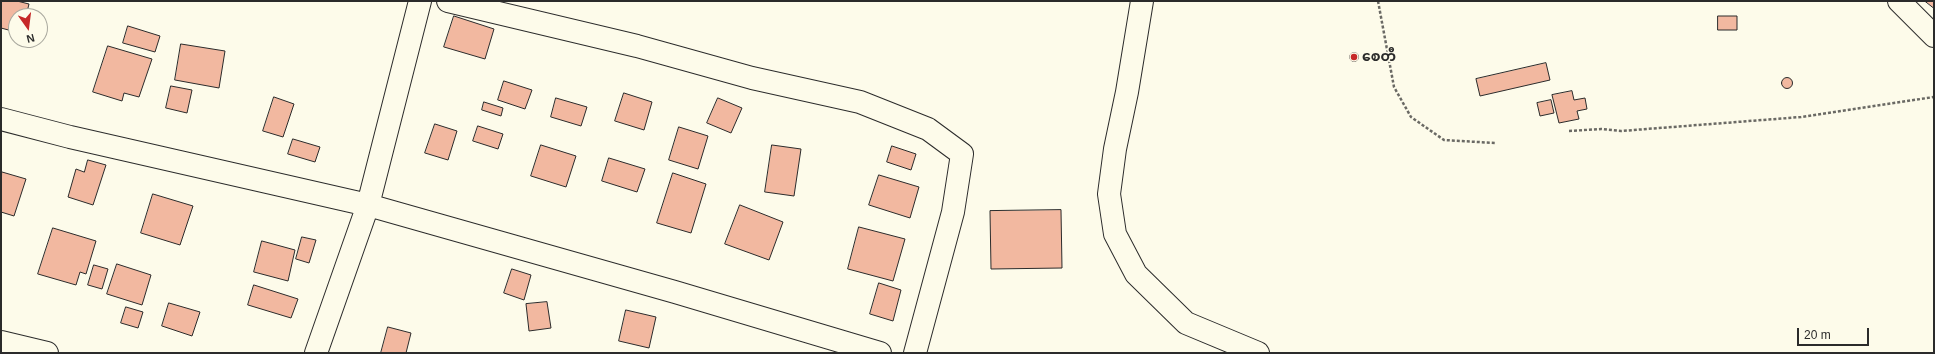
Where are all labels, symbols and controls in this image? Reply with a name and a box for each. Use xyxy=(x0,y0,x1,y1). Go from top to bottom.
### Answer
north arrow xyxy=(8,8,48,48)
text: N xyxy=(25,32,36,45)
place label: စေတီ xyxy=(1362,49,1396,65)
marker: စေတီ xyxy=(1349,52,1359,62)
scale bar xyxy=(1799,320,1871,346)
text: 20 m xyxy=(1804,328,1831,342)

